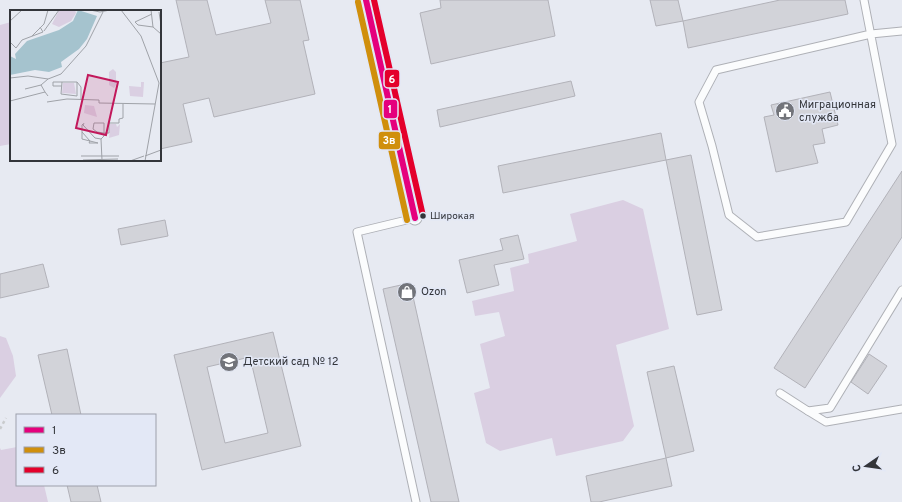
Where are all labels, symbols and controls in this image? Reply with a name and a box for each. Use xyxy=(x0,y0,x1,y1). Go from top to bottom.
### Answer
inset map xyxy=(10,10,161,161)
line badge: 6 xyxy=(384,69,400,88)
text: 6 xyxy=(389,73,396,87)
place label: Миграционная служба xyxy=(799,98,876,125)
line badge: 1 xyxy=(383,99,398,119)
public building icon: Миграционная служба xyxy=(774,100,796,122)
text: 1 xyxy=(388,103,392,117)
line badge: 3в xyxy=(378,131,401,150)
text: 3в xyxy=(382,134,396,148)
place label: Широкая xyxy=(430,210,474,223)
marker: Широкая xyxy=(418,211,428,221)
shop icon: Ozon xyxy=(396,281,418,303)
place label: Ozon xyxy=(421,285,447,299)
school or university icon: Детский сад № 12 xyxy=(218,351,240,373)
place label: Детский сад № 12 xyxy=(243,355,338,369)
legend xyxy=(16,414,156,486)
text: 1 xyxy=(52,423,56,439)
text: 3в xyxy=(52,443,66,459)
north arrow xyxy=(846,446,886,486)
text: 6 xyxy=(52,463,59,479)
text: С xyxy=(850,463,865,473)

